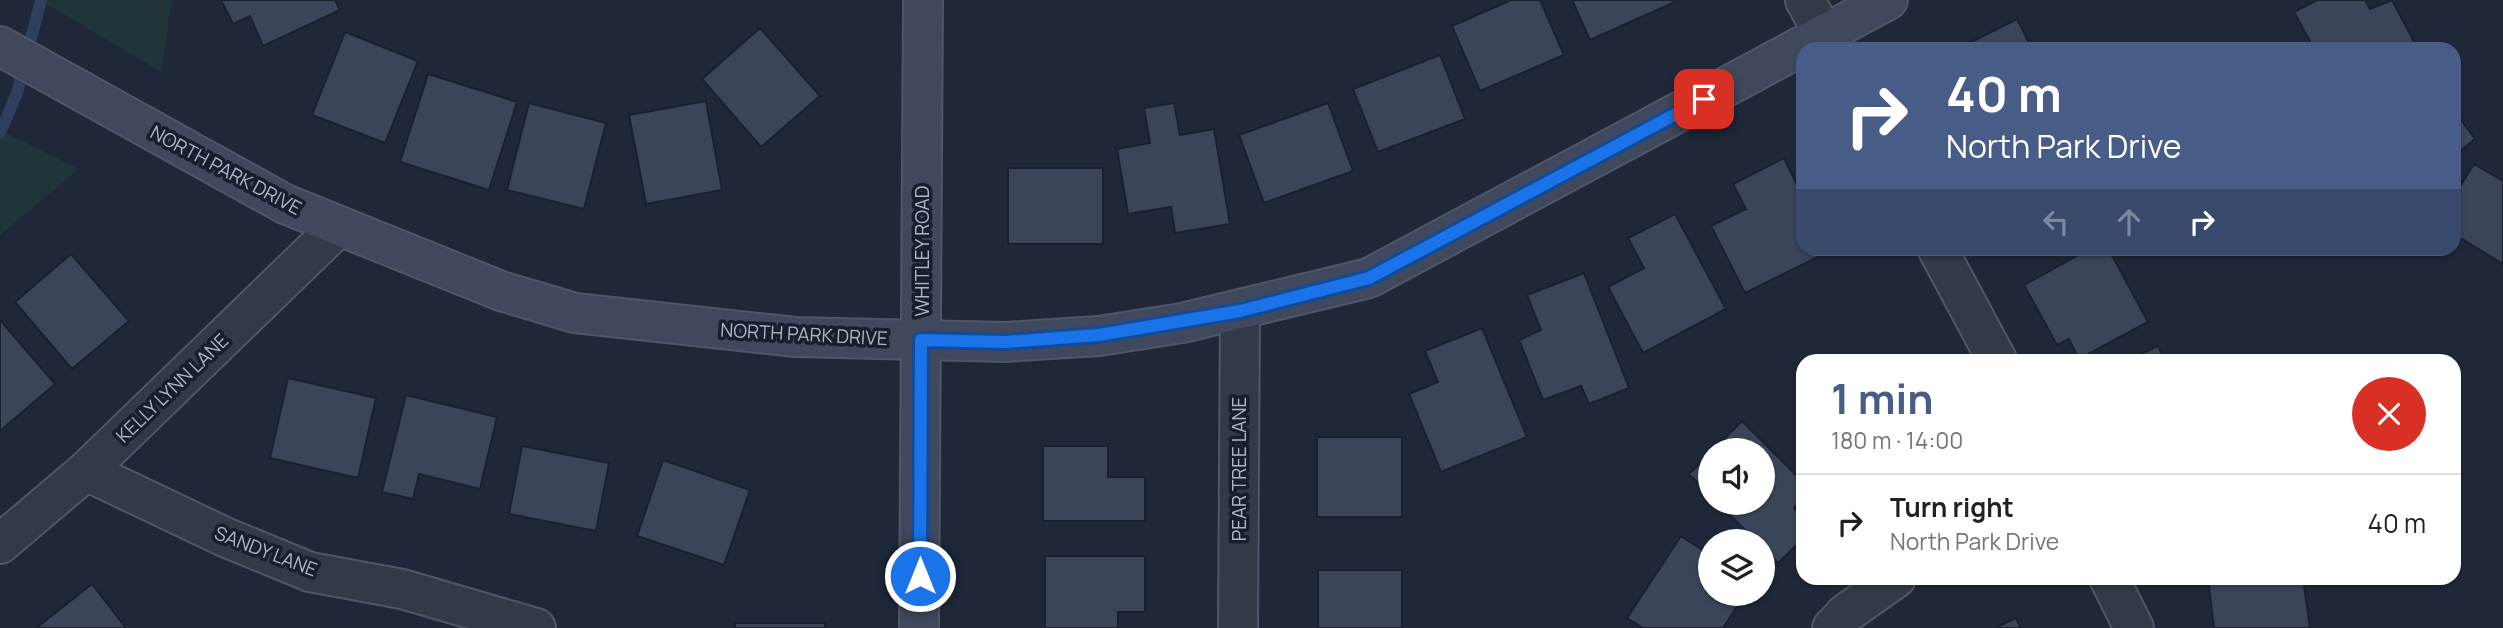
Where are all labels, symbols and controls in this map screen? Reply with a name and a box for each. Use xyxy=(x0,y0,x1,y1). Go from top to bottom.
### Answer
text: 40 m xyxy=(1946,60,2062,127)
pin xyxy=(1674,69,1734,129)
icon: right xyxy=(1831,70,1922,161)
icon: arrive xyxy=(1685,80,1723,118)
street label: NORTH PARK DRIVE xyxy=(146,119,306,221)
text: North Park Drive xyxy=(1946,124,2182,168)
street label: WHITLEY ROAD xyxy=(909,186,935,316)
icon: left xyxy=(2037,203,2075,241)
icon: ahead xyxy=(2110,203,2148,241)
icon: right xyxy=(2183,203,2221,241)
street label: NORTH PARK DRIVE xyxy=(720,317,888,351)
street label: KELLY LYNN LANE xyxy=(110,328,234,448)
text: 1 min xyxy=(1831,369,1934,427)
button: close xyxy=(2352,377,2426,451)
street label: PEAR TREE LANE xyxy=(1226,397,1252,541)
text: 180 m · 14:00 xyxy=(1831,424,1963,456)
map controls xyxy=(1698,438,1775,606)
button: sound xyxy=(1698,438,1775,515)
text: Turn right xyxy=(1890,489,2014,525)
icon: right xyxy=(1831,504,1869,542)
text: 40 m xyxy=(2368,505,2426,541)
street label: SANDY LANE xyxy=(211,519,321,583)
text: North Park Drive xyxy=(1890,525,2059,557)
button: layers xyxy=(1698,529,1775,606)
position arrow xyxy=(883,539,957,613)

